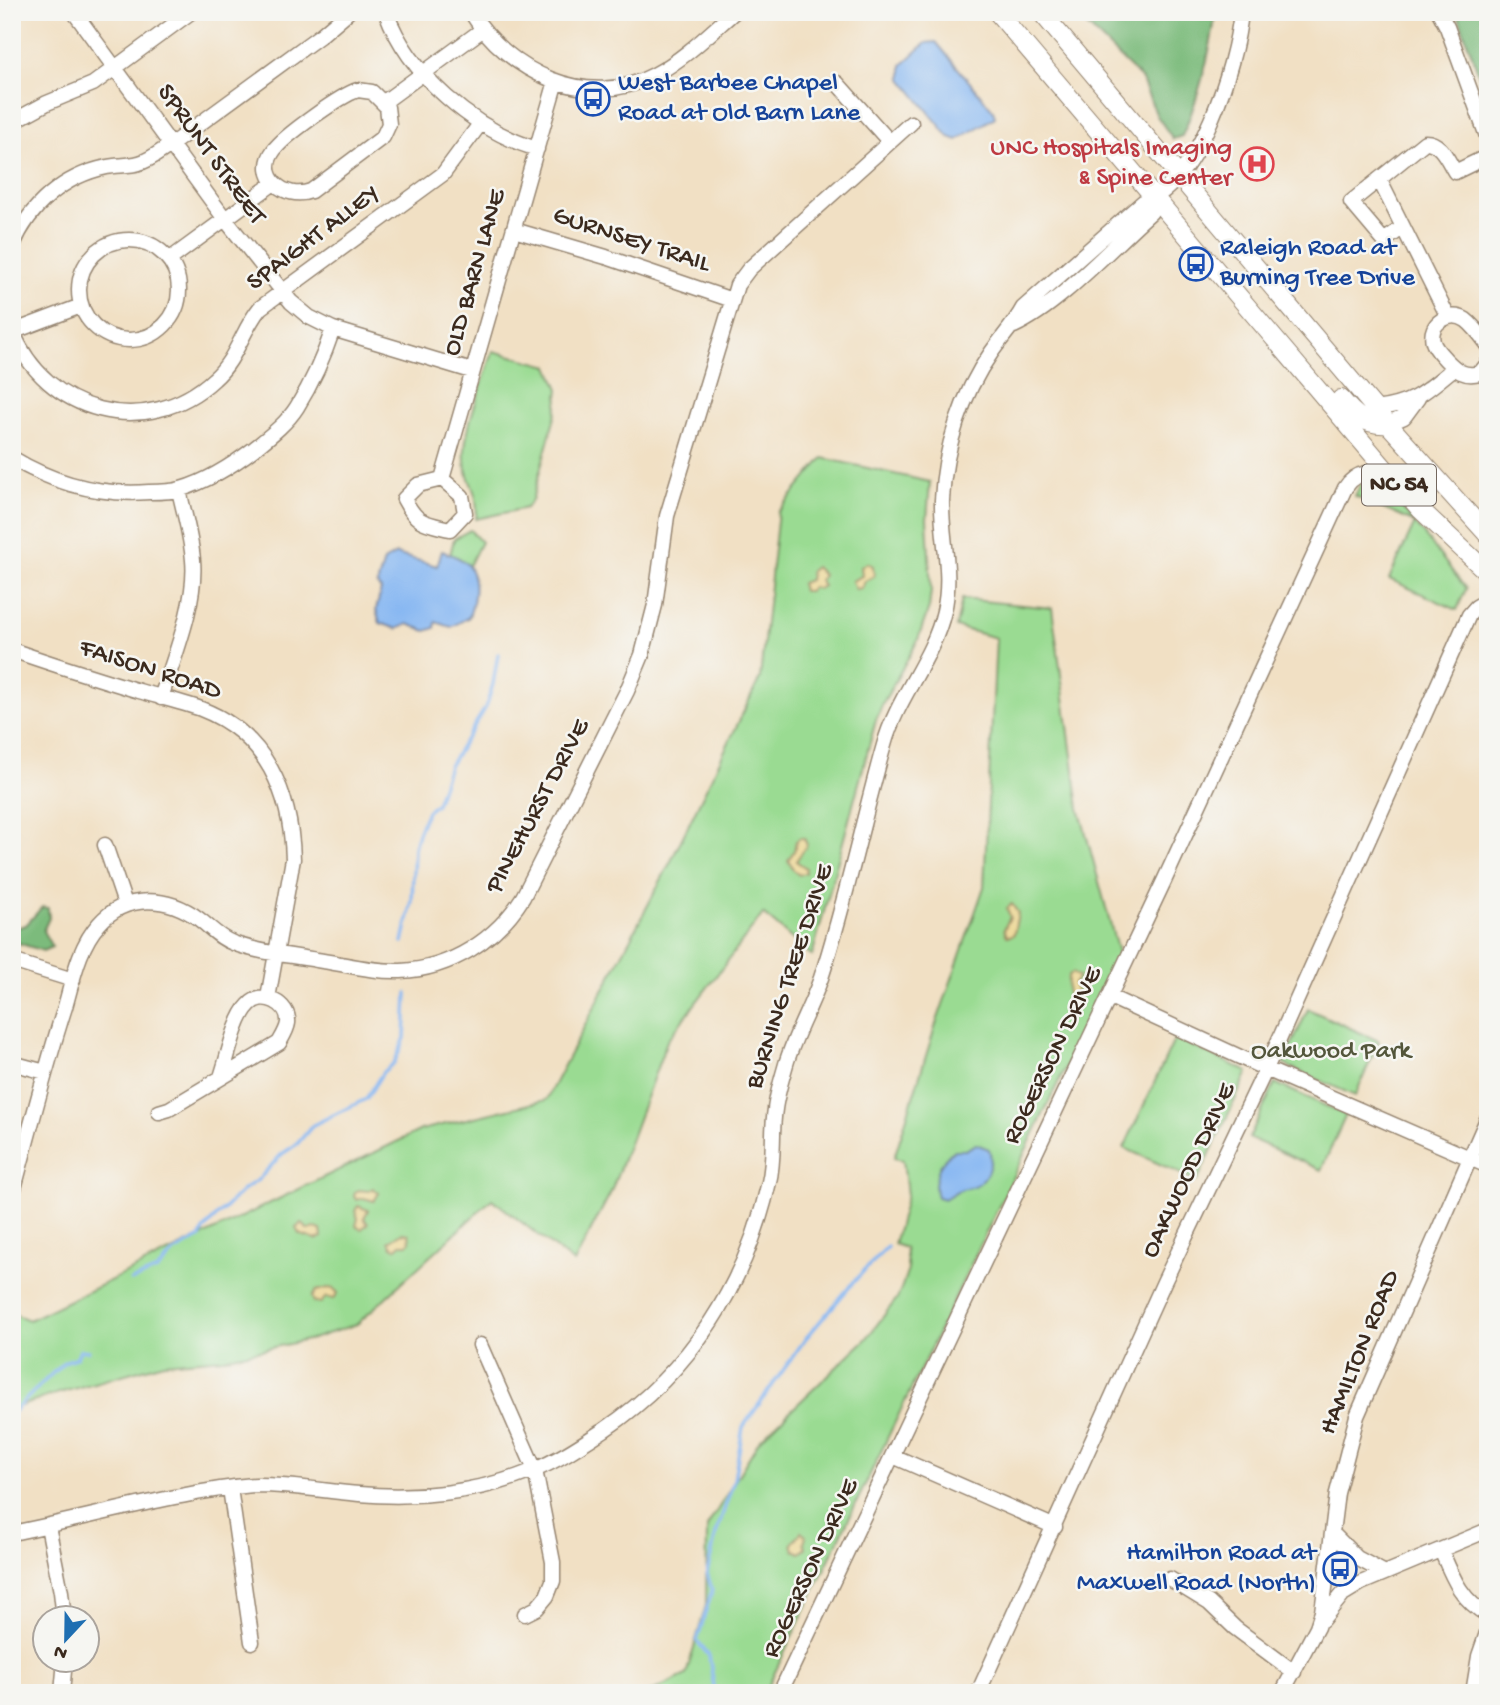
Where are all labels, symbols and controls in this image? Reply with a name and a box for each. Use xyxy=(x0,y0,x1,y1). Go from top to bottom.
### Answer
place label: West Barbee Chapel Road at Old Barn Lane xyxy=(618,69,861,130)
street label: SPRUNT STREET xyxy=(149,79,272,232)
bus stop icon: West Barbee Chapel Road at Old Barn Lane xyxy=(574,80,612,118)
place label: UNC Hospitals Imaging & Spine Center xyxy=(990,134,1235,195)
hospital icon: UNC Hospitals Imaging & Spine Center xyxy=(1238,145,1276,183)
street label: SPAIGHT ALLEY xyxy=(242,179,386,299)
street label: OLD BARN LANE xyxy=(437,185,515,360)
street label: GURNSEY TRAIL xyxy=(549,201,715,281)
place label: Raleigh Road at Burning Tree Drive xyxy=(1219,234,1415,295)
bus stop icon: Raleigh Road at Burning Tree Drive xyxy=(1177,245,1215,283)
road number: NC 54 xyxy=(1362,464,1436,506)
street label: FAISON ROAD xyxy=(74,633,225,709)
street label: PINEHURST DRIVE xyxy=(480,714,598,900)
street label: BURNING TREE DRIVE xyxy=(740,860,842,1094)
street label: ROGERSON DRIVE xyxy=(998,961,1111,1150)
park label: Oakwood Park xyxy=(1251,1037,1413,1068)
street label: OAKWOOD DRIVE xyxy=(1136,1078,1244,1263)
street label: HAMILTON ROAD xyxy=(1314,1266,1408,1440)
street label: ROGERSON DRIVE xyxy=(757,1474,867,1663)
place label: Hamilton Road at Maxwell Road (North) xyxy=(1077,1539,1318,1600)
bus stop icon: Hamilton Road at Maxwell Road (North) xyxy=(1321,1550,1359,1588)
north arrow xyxy=(32,1604,102,1674)
text: N xyxy=(51,1639,71,1665)

